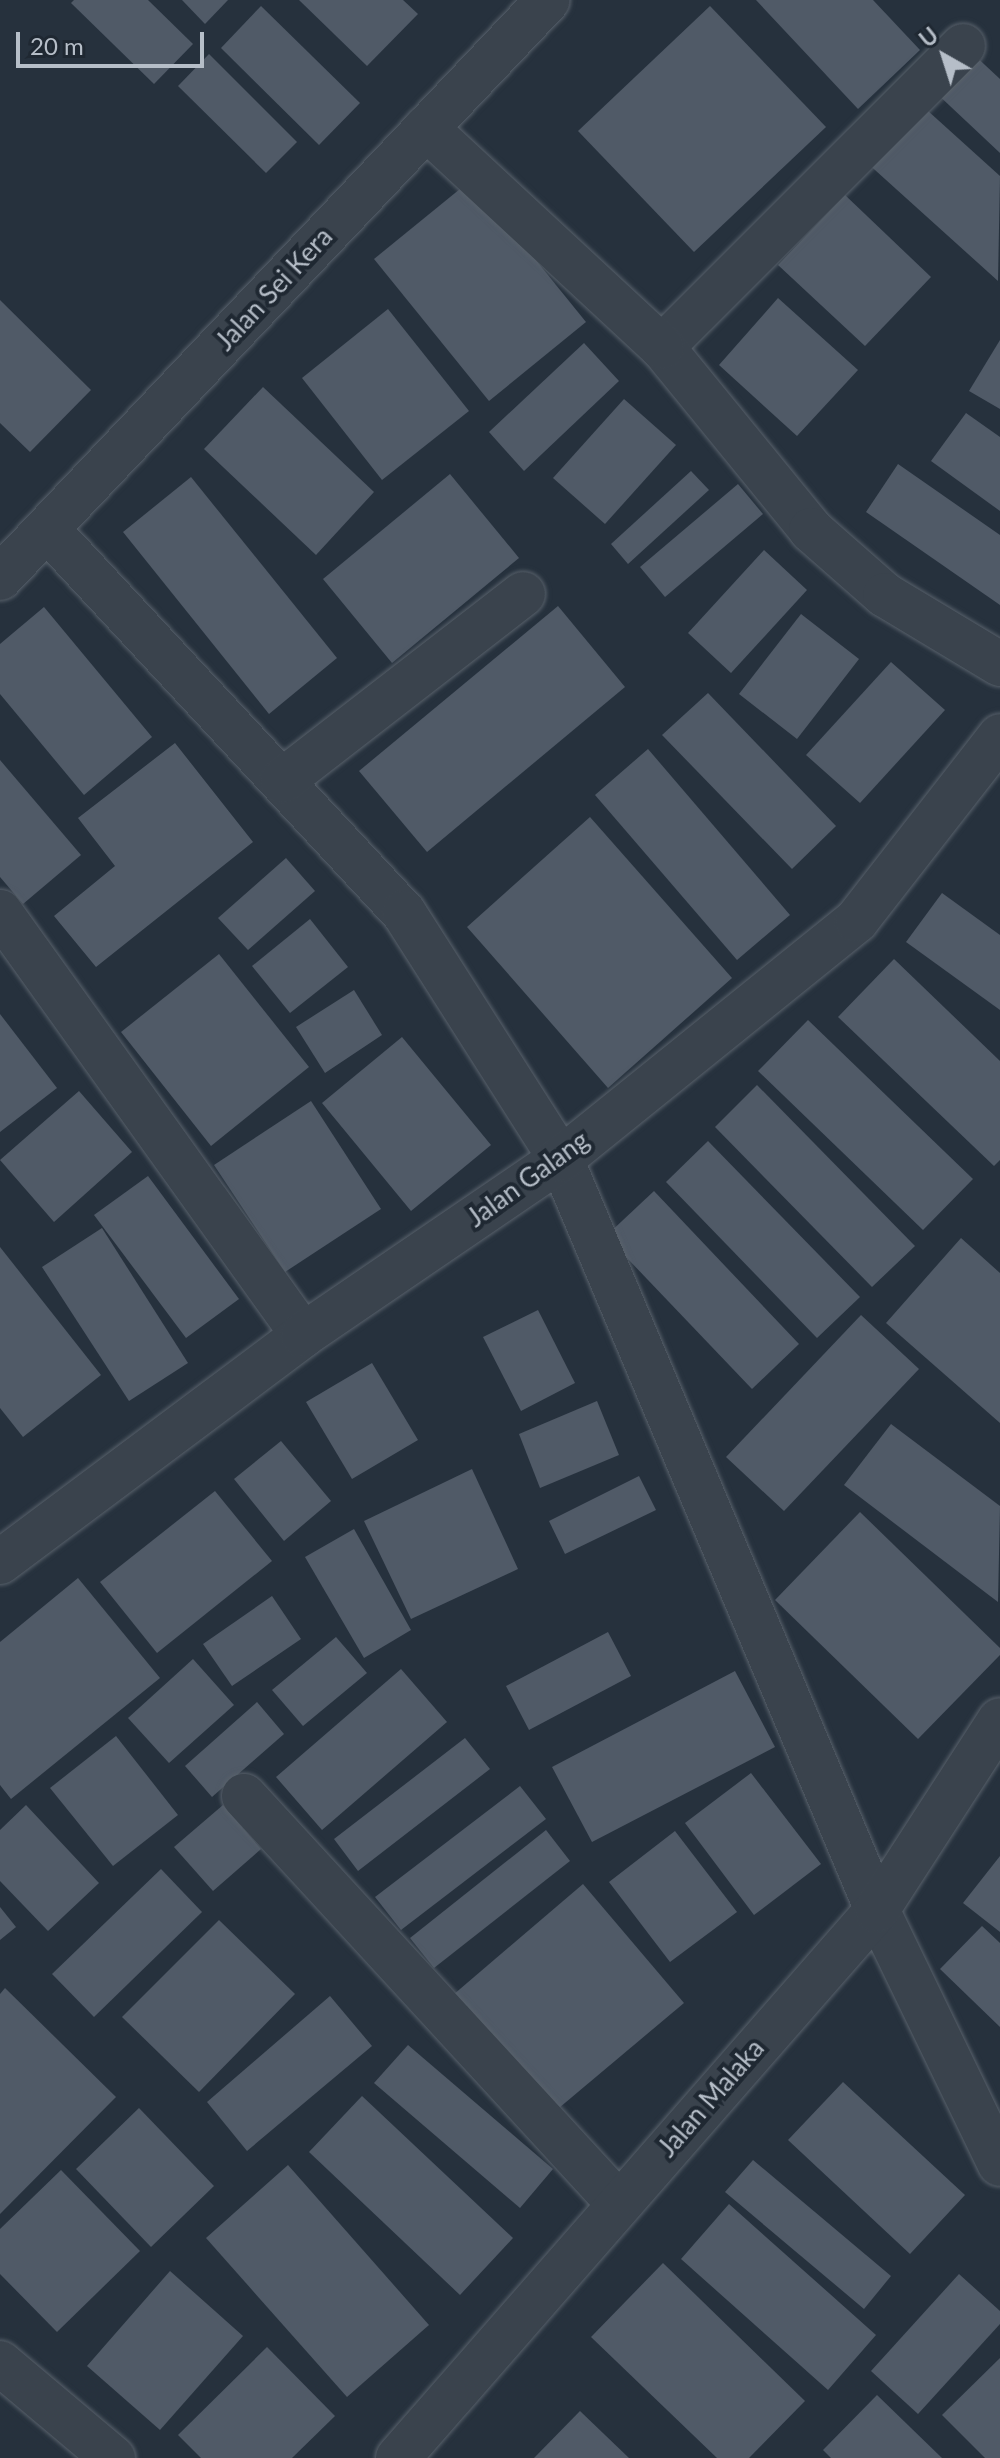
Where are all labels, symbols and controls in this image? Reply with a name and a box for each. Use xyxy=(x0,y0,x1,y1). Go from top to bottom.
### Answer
scale bar xyxy=(20,16,208,66)
north arrow xyxy=(904,16,984,96)
text: U xyxy=(914,21,943,53)
text: 20 m xyxy=(30,31,84,60)
street label: Jalan Sei Kera xyxy=(209,221,339,357)
street label: Jalan Galang xyxy=(461,1124,595,1234)
street label: Jalan Malaka xyxy=(652,2033,770,2163)

